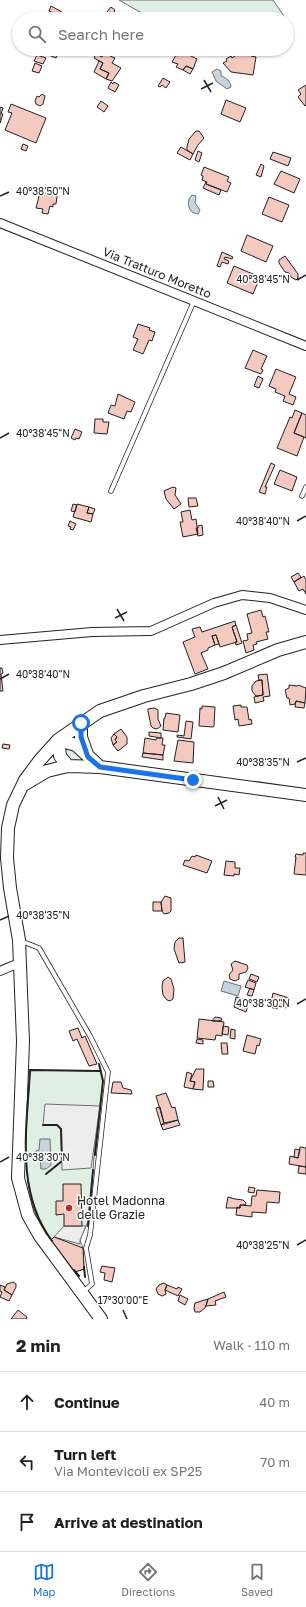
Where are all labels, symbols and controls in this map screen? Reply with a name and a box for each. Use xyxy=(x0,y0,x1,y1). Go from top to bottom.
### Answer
search box xyxy=(12,12,294,56)
icon: search xyxy=(26,23,48,45)
text: Search here xyxy=(58,25,144,43)
text: 40°38'50"N xyxy=(16,185,70,197)
street label: Via Tratturo Moretto xyxy=(101,244,214,301)
text: 40°38'45"N xyxy=(236,273,290,285)
text: 40°38'45"N xyxy=(16,427,70,439)
text: 40°38'40"N xyxy=(236,515,290,527)
text: 40°38'40"N xyxy=(16,668,70,680)
route start xyxy=(72,714,90,732)
text: 40°38'35"N xyxy=(236,756,290,768)
route end xyxy=(184,771,202,789)
text: 40°38'35"N xyxy=(16,909,70,921)
text: 40°38'30"N xyxy=(236,997,290,1009)
text: 40°38'30"N xyxy=(16,1151,70,1163)
place label: Hotel Madonna delle Grazie xyxy=(77,1193,165,1222)
marker: Hotel Madonna delle Grazie xyxy=(64,1203,74,1213)
text: 40°38'25"N xyxy=(236,1239,290,1251)
text: 17°30'00"E xyxy=(98,1294,148,1306)
text: 2 min xyxy=(16,1335,60,1356)
text: Walk · 110 m xyxy=(213,1337,290,1353)
icon: ahead xyxy=(16,1391,38,1413)
text: Continue xyxy=(54,1393,120,1411)
text: 40 m xyxy=(259,1394,290,1410)
text: Turn left xyxy=(54,1445,116,1463)
icon: left xyxy=(16,1451,38,1473)
text: 70 m xyxy=(260,1454,290,1470)
text: Via Montevicoli ex SP25 xyxy=(54,1463,202,1479)
icon: arrive xyxy=(16,1511,38,1533)
text: Arrive at destination xyxy=(54,1513,203,1531)
tab: Map xyxy=(33,1561,55,1598)
tab: Directions xyxy=(121,1561,175,1598)
tab: Saved xyxy=(241,1561,273,1598)

